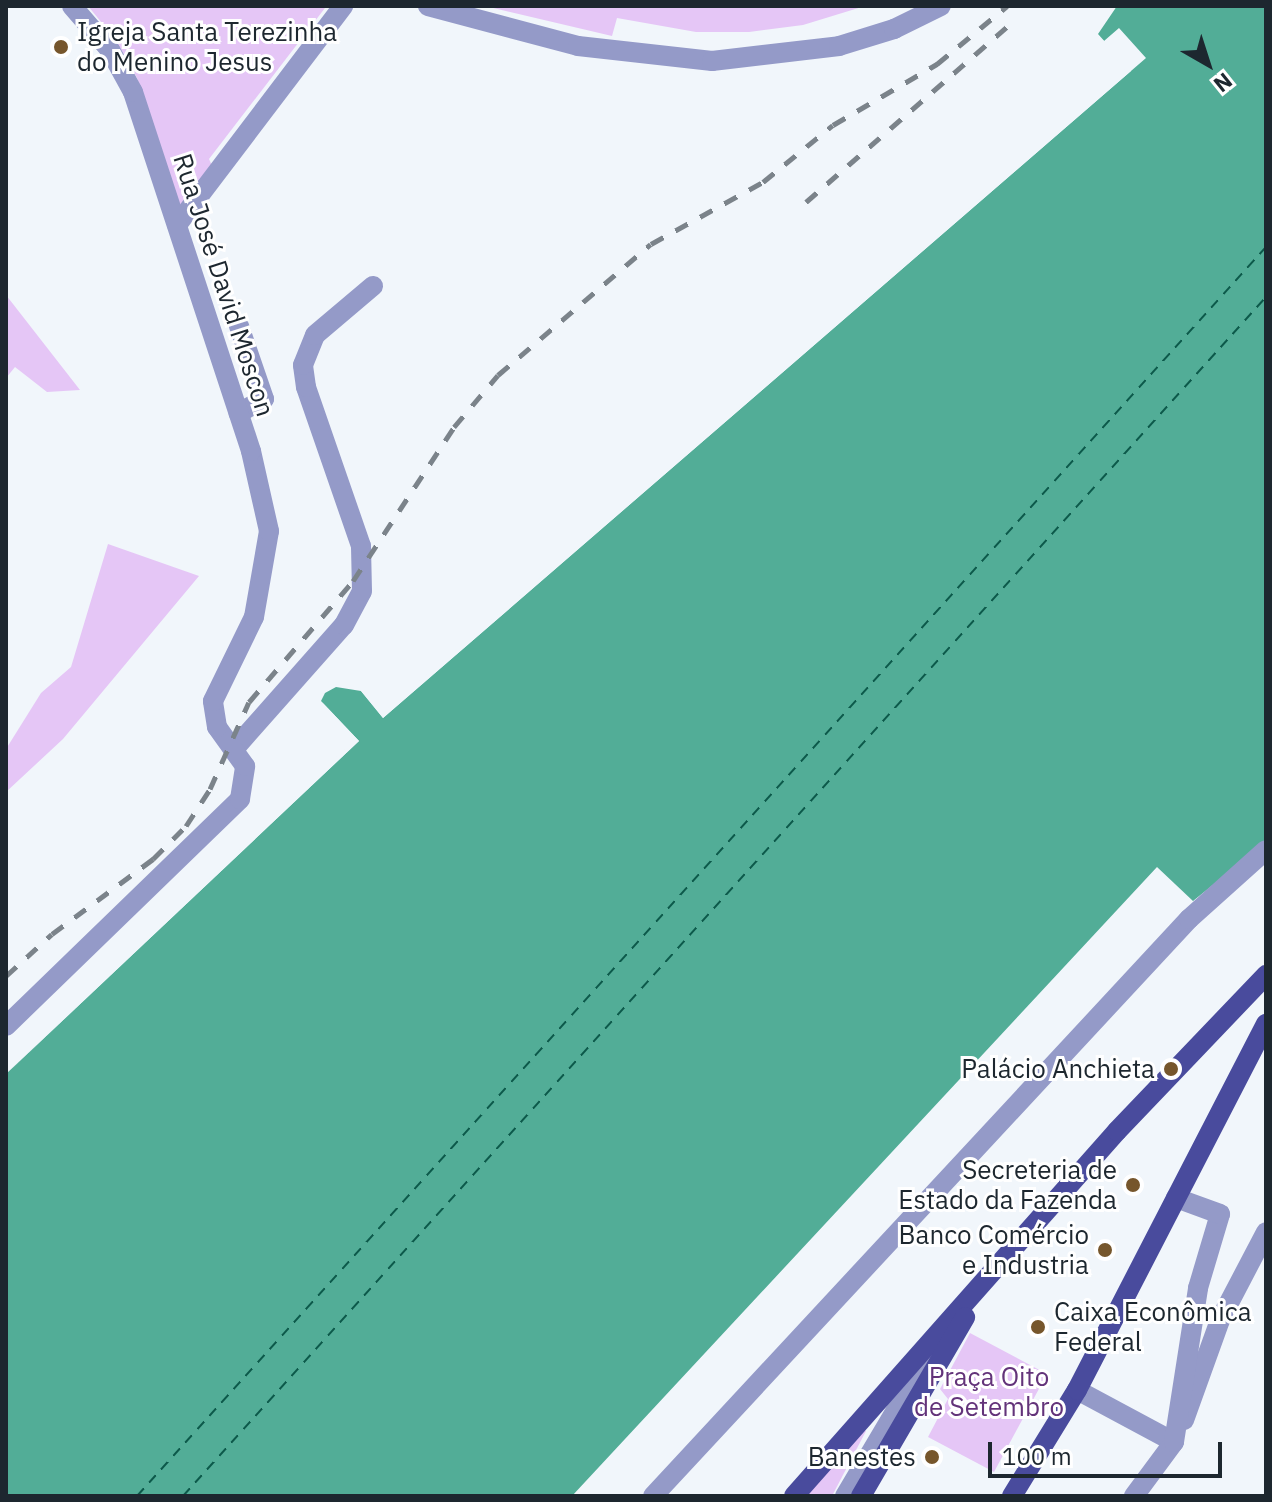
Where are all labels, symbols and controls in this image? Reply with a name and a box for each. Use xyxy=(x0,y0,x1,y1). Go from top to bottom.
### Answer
place label: Igreja Santa Terezinha do Menino Jesus xyxy=(77,16,337,78)
north arrow xyxy=(1168,24,1248,104)
marker: Igreja Santa Terezinha do Menino Jesus xyxy=(52,38,70,56)
text: N xyxy=(1208,67,1239,99)
street label: Rua José David Moscon xyxy=(167,150,281,420)
place label: Palácio Anchieta xyxy=(961,1053,1155,1085)
marker: Palácio Anchieta xyxy=(1162,1060,1180,1078)
place label: Secreteria de Estado da Fazenda xyxy=(898,1154,1117,1216)
marker: Secreteria de Estado da Fazenda xyxy=(1124,1176,1142,1194)
place label: Banco Comércio e Industria xyxy=(899,1219,1089,1280)
marker: Banco Comércio e Industria xyxy=(1096,1241,1114,1259)
place label: Caixa Econômica Federal xyxy=(1054,1296,1252,1358)
marker: Caixa Econômica Federal xyxy=(1029,1318,1047,1336)
park label: Praça Oito de Setembro xyxy=(914,1361,1064,1422)
scale bar xyxy=(992,1426,1226,1476)
text: 100 m xyxy=(1002,1440,1072,1472)
place label: Banestes xyxy=(808,1441,916,1473)
marker: Banestes xyxy=(923,1448,941,1466)

